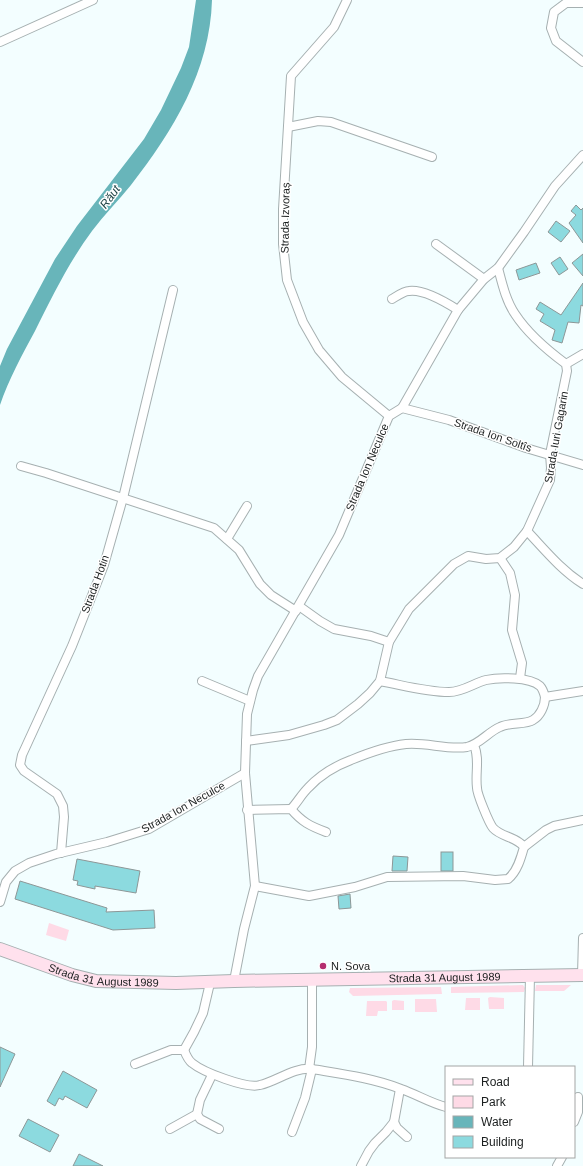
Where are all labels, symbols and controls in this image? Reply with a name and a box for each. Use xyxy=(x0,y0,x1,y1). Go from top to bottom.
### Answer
water label: Răut xyxy=(97,182,124,211)
street label: Strada Izvoraș xyxy=(278,182,292,254)
street label: Strada Iuri Gagarin xyxy=(542,390,570,484)
street label: Strada Ion Soltîs xyxy=(453,416,534,454)
street label: Strada Ion Neculce xyxy=(343,422,391,512)
street label: Strada Hotin xyxy=(79,553,111,615)
street label: Strada Ion Neculce xyxy=(139,779,227,835)
place label: N. Sova xyxy=(331,960,371,972)
street label: Strada 31 August 1989 xyxy=(47,961,159,989)
marker: N. Sova xyxy=(318,961,328,971)
street label: Strada 31 August 1989 xyxy=(388,970,501,984)
legend xyxy=(445,1066,575,1158)
text: Road xyxy=(481,1075,510,1089)
text: Park xyxy=(481,1095,507,1109)
text: Water xyxy=(481,1115,513,1129)
text: Building xyxy=(481,1135,524,1149)

